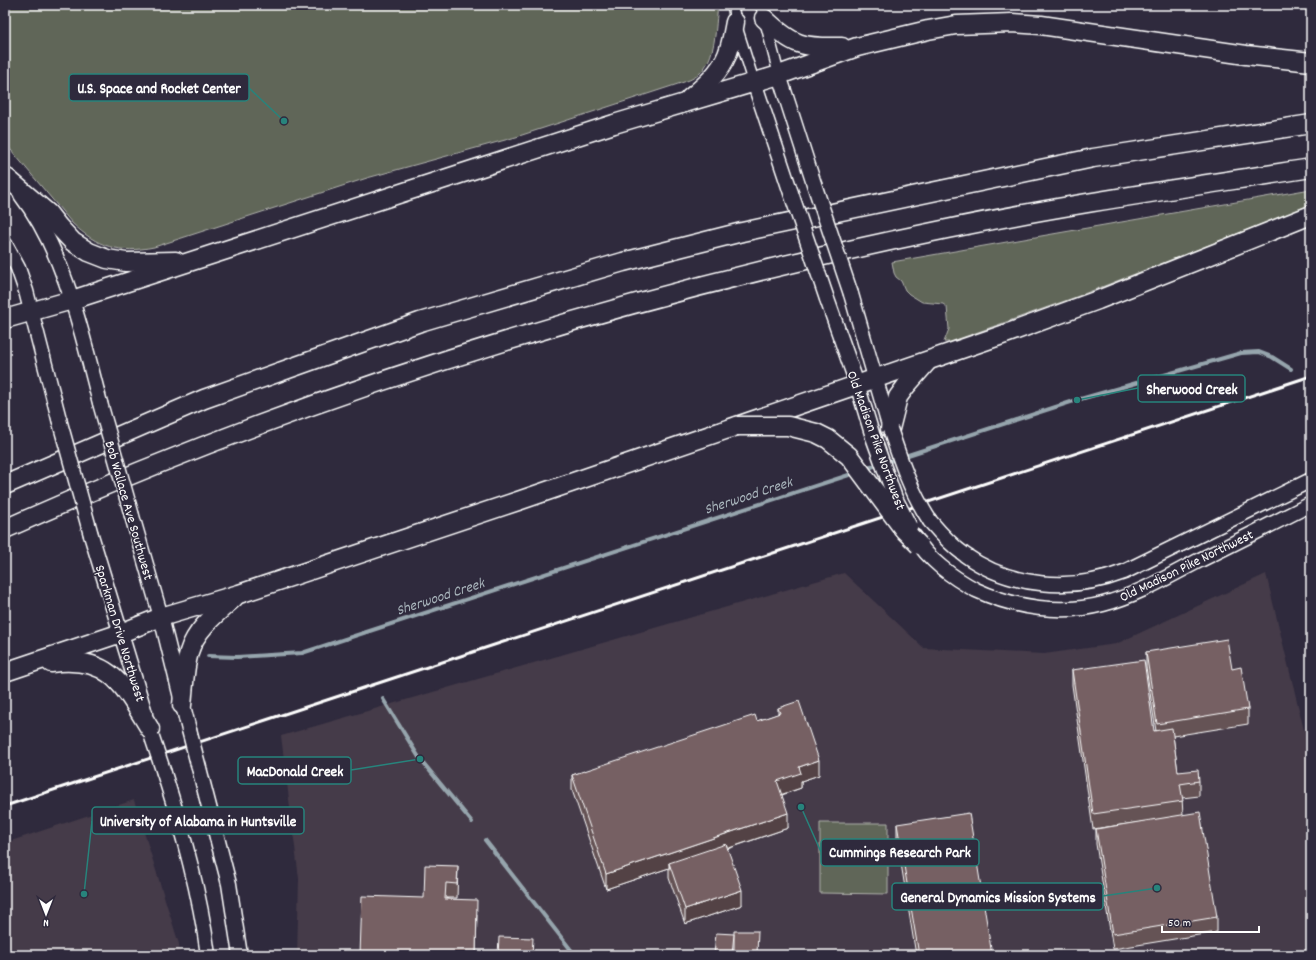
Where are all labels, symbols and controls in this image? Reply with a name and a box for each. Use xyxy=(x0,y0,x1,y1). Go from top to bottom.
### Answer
callout: U.S. Space and Rocket Center xyxy=(69,74,249,101)
text: U.S. Space and Rocket Center xyxy=(77,79,241,101)
street label: Old Madison Pike Northwest xyxy=(841,368,910,513)
callout: Sherwood Creek xyxy=(1138,375,1245,402)
text: Sherwood Creek xyxy=(1146,380,1238,402)
street label: Bob Wallace Ave Southwest xyxy=(99,439,158,583)
water label: Sherwood Creek xyxy=(702,472,797,521)
street label: Old Madison Pike Northwest xyxy=(1116,526,1257,608)
street label: Sparkman Drive Northwest xyxy=(89,563,149,705)
water label: Sherwood Creek xyxy=(394,573,489,622)
callout: MacDonald Creek xyxy=(238,757,351,784)
text: MacDonald Creek xyxy=(247,762,343,784)
callout: University of Alabama in Huntsville xyxy=(92,807,304,834)
text: University of Alabama in Huntsville xyxy=(100,812,297,834)
callout: Cummings Research Park xyxy=(821,839,979,866)
text: Cummings Research Park xyxy=(829,843,971,865)
callout: General Dynamics Mission Systems xyxy=(892,883,1103,910)
text: General Dynamics Mission Systems xyxy=(900,888,1096,910)
north arrow xyxy=(26,894,66,934)
scale bar xyxy=(1162,908,1259,934)
text: N xyxy=(43,914,49,930)
text: 50 m xyxy=(1168,915,1191,932)

